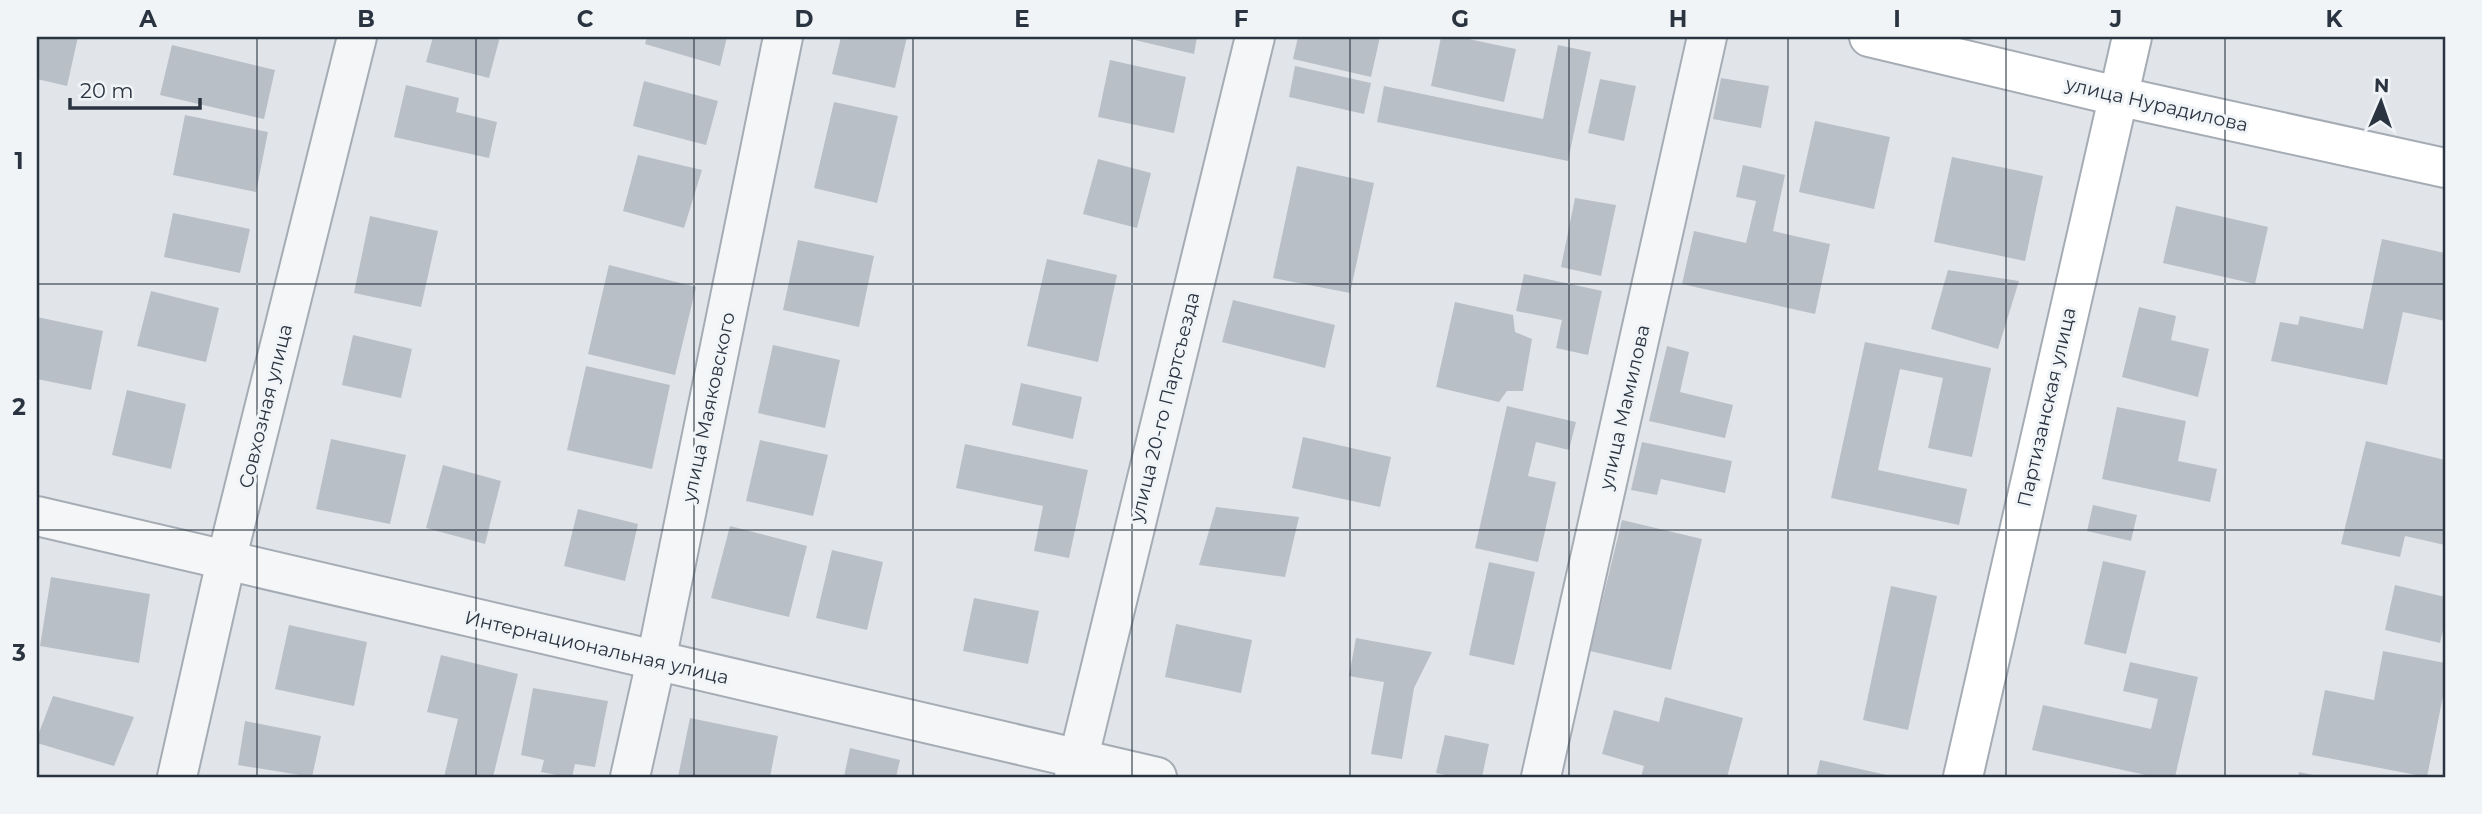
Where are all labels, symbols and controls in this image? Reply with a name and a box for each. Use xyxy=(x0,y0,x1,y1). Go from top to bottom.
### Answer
text: A xyxy=(138,5,157,33)
text: B xyxy=(357,5,375,33)
text: C xyxy=(577,5,594,33)
text: D xyxy=(795,5,814,33)
text: E xyxy=(1014,5,1030,33)
text: F xyxy=(1234,5,1249,33)
text: G xyxy=(1451,5,1469,33)
text: H xyxy=(1669,5,1687,33)
text: I xyxy=(1893,5,1901,33)
text: J xyxy=(2109,5,2122,33)
text: K xyxy=(2325,5,2343,33)
scale bar xyxy=(70,66,200,110)
north arrow xyxy=(2346,66,2416,136)
street label: улица Нурадилова xyxy=(2062,72,2250,137)
text: N xyxy=(2373,74,2390,97)
text: 20 m xyxy=(80,78,134,103)
text: 1 xyxy=(14,147,24,175)
street label: улица 20-го Партсъезда xyxy=(1125,290,1204,525)
street label: Партизанская улица xyxy=(2012,305,2081,509)
street label: улица Маяковского xyxy=(677,310,740,505)
street label: Совхозная улица xyxy=(234,322,297,491)
street label: улица Мамилова xyxy=(1594,322,1655,493)
text: 2 xyxy=(12,393,26,421)
street label: Интернациональная улица xyxy=(463,606,731,689)
text: 3 xyxy=(11,639,26,667)

